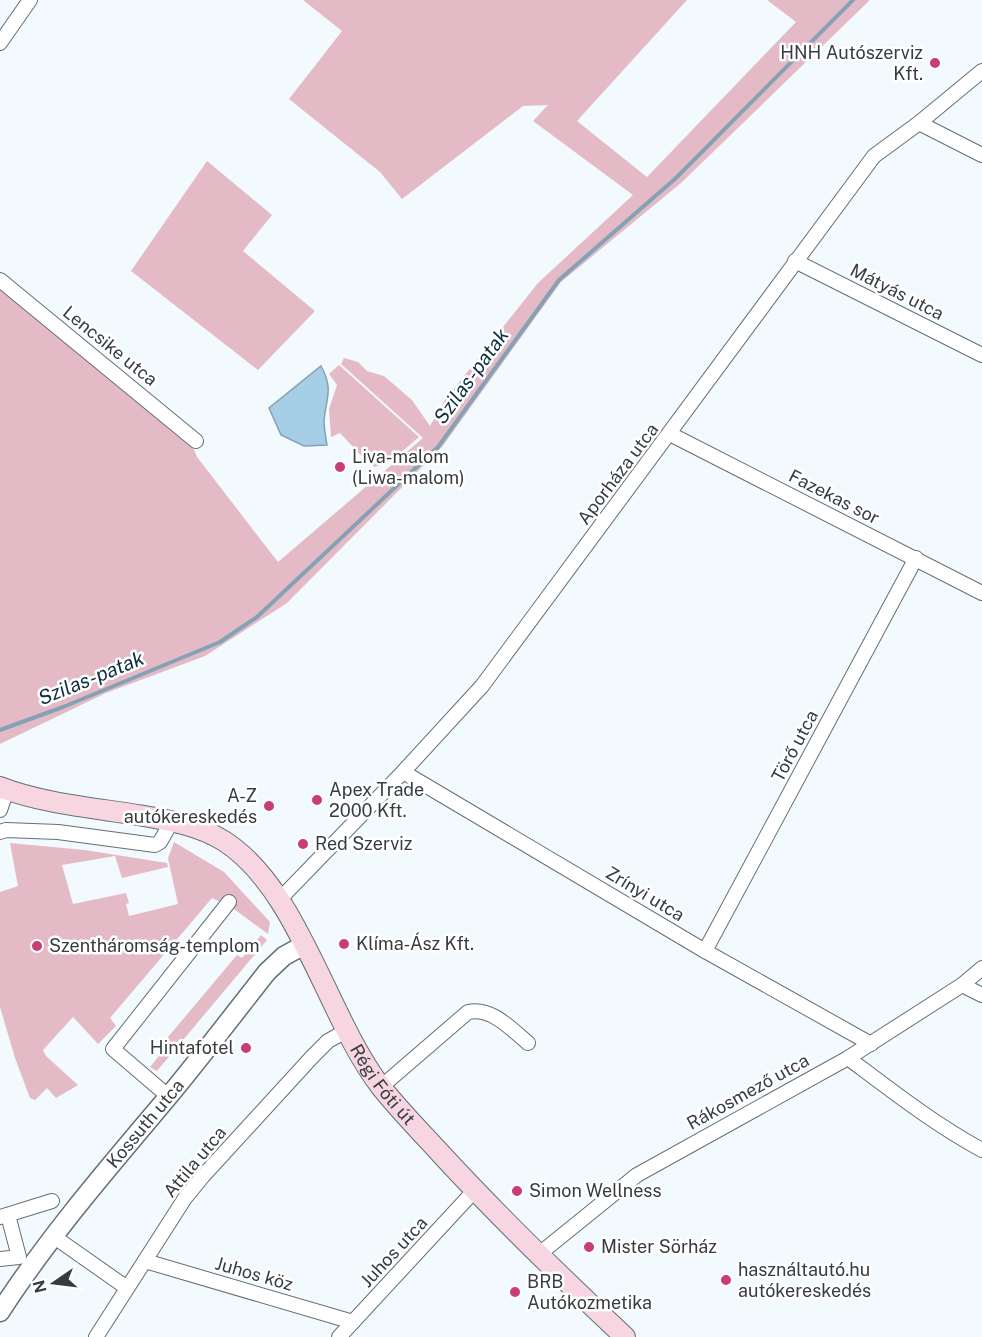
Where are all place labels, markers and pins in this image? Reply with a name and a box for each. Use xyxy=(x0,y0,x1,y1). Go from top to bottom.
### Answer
place label: HNH Autószerviz Kft. xyxy=(780,42,923,84)
marker: HNH Autószerviz Kft. xyxy=(928,56,942,70)
place label: Liva-malom (Liwa-malom) xyxy=(352,446,465,488)
marker: Liva-malom (Liwa-malom) xyxy=(333,460,347,474)
place label: Apex Trade 2000 Kft. xyxy=(329,779,424,821)
place label: A-Z autókereskedés xyxy=(124,785,257,827)
marker: Apex Trade 2000 Kft. xyxy=(310,793,324,807)
marker: A-Z autókereskedés xyxy=(262,799,276,813)
place label: Red Szerviz xyxy=(315,833,412,854)
marker: Red Szerviz xyxy=(296,837,310,851)
place label: Klíma-Ász Kft. xyxy=(356,932,474,954)
place label: Szentháromság-templom xyxy=(49,935,260,956)
marker: Klíma-Ász Kft. xyxy=(337,937,351,951)
marker: Szentháromság-templom xyxy=(30,939,44,953)
place label: Hintafotel xyxy=(150,1037,234,1058)
marker: Hintafotel xyxy=(239,1041,253,1055)
place label: Simon Wellness xyxy=(529,1180,662,1201)
marker: Simon Wellness xyxy=(510,1184,524,1198)
place label: Mister Sörház xyxy=(601,1236,717,1257)
marker: Mister Sörház xyxy=(582,1240,596,1254)
place label: használtautó.hu autókereskedés xyxy=(738,1259,871,1301)
place label: BRB Autókozmetika xyxy=(527,1271,652,1313)
marker: használtautó.hu autókereskedés xyxy=(719,1273,733,1287)
marker: BRB Autókozmetika xyxy=(508,1285,522,1299)

